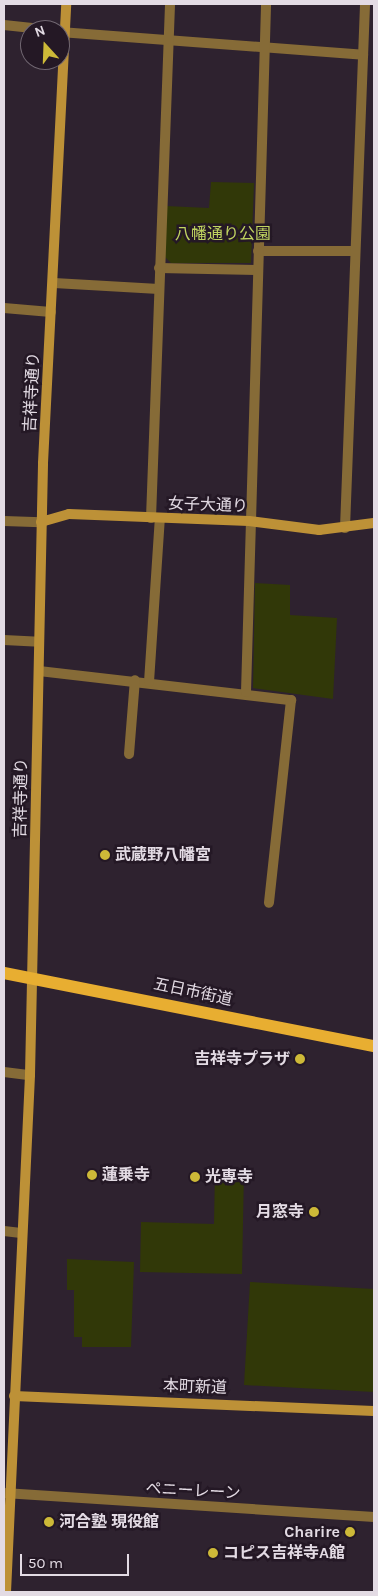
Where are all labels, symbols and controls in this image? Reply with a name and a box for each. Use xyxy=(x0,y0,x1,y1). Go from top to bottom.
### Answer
north arrow xyxy=(20,20,70,70)
text: N xyxy=(32,22,48,41)
park label: 八幡通り公園 xyxy=(175,224,271,244)
street label: 吉祥寺通り xyxy=(20,352,44,432)
street label: 女子大通り xyxy=(168,494,248,516)
street label: 吉祥寺通り xyxy=(11,758,31,838)
place label: 武蔵野八幡宮 xyxy=(115,845,211,865)
marker: 武蔵野八幡宮 xyxy=(99,849,111,861)
street label: 五日市街道 xyxy=(152,974,234,1010)
place label: 吉祥寺プラザ xyxy=(194,1049,290,1069)
marker: 吉祥寺プラザ xyxy=(294,1053,306,1065)
place label: 蓮乗寺 xyxy=(102,1165,150,1185)
place label: 光専寺 xyxy=(205,1167,253,1187)
marker: 蓮乗寺 xyxy=(86,1169,98,1181)
marker: 光専寺 xyxy=(189,1171,201,1183)
place label: 月窓寺 xyxy=(256,1202,304,1222)
marker: 月窓寺 xyxy=(308,1206,320,1218)
street label: 本町新道 xyxy=(163,1376,227,1398)
street label: ペニーレーン xyxy=(145,1479,241,1503)
place label: 河合塾 現役館 xyxy=(59,1512,159,1532)
marker: 河合塾 現役館 xyxy=(43,1516,55,1528)
place label: Charire xyxy=(284,1522,340,1542)
marker: Charire xyxy=(344,1526,356,1538)
place label: コピス吉祥寺A館 xyxy=(223,1543,345,1563)
scale bar xyxy=(22,1544,131,1576)
marker: コピス吉祥寺A館 xyxy=(207,1547,219,1559)
text: 50 m xyxy=(28,1554,63,1572)

